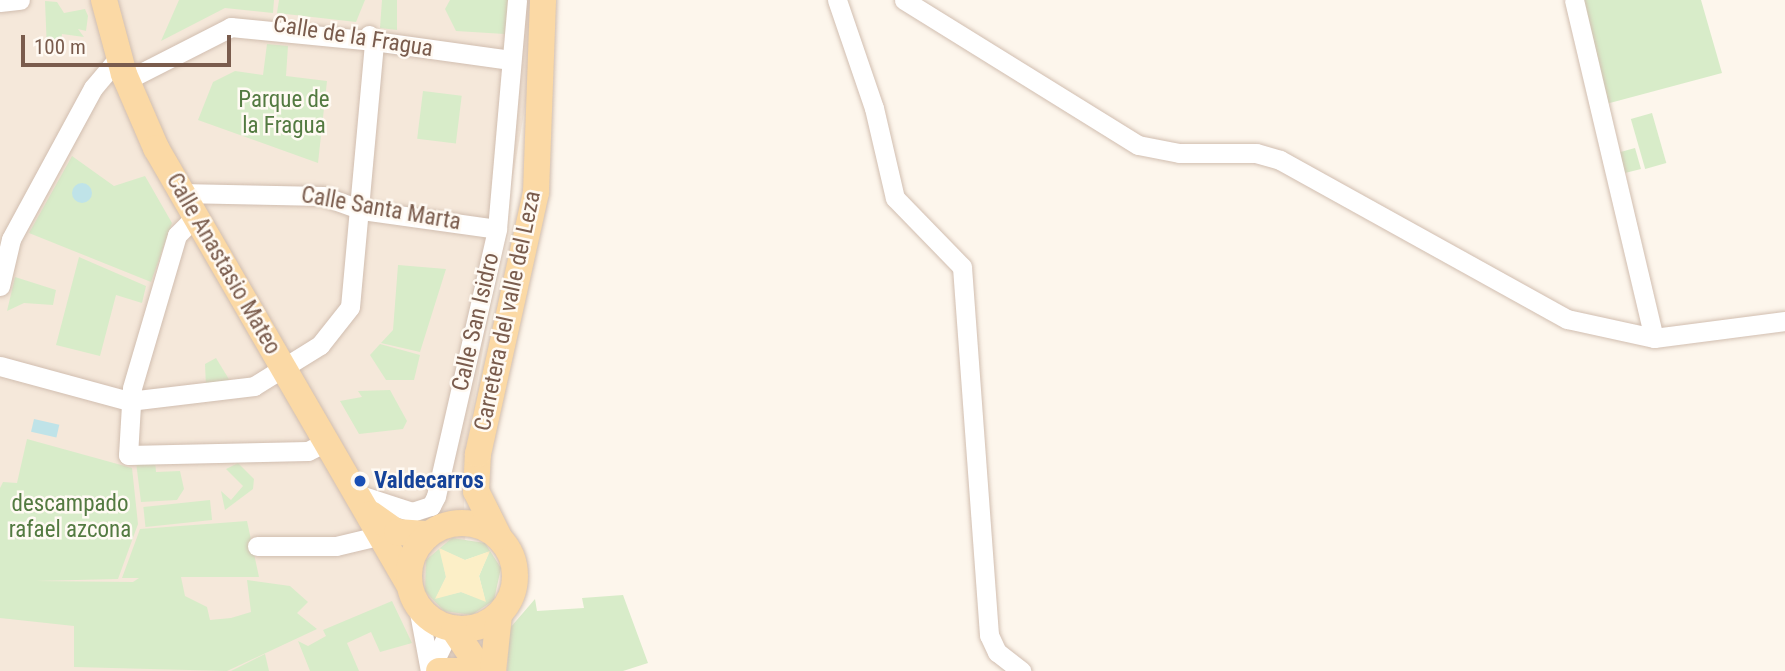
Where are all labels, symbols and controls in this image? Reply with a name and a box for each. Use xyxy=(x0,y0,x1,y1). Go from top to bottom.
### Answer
street label: Calle de la Fragua xyxy=(271,11,435,63)
scale bar xyxy=(24,21,234,65)
text: 100 m xyxy=(34,35,86,59)
park label: Parque de la Fragua xyxy=(238,86,330,140)
street label: Calle Anastasio Mateo xyxy=(160,169,286,359)
street label: Calle Santa Marta xyxy=(299,181,463,237)
street label: Carretera del valle del Leza xyxy=(469,188,547,434)
street label: Calle San Isidro xyxy=(447,250,505,394)
place label: Valdecarros xyxy=(374,467,484,495)
marker: Valdecarros xyxy=(352,473,368,489)
park label: descampado rafael azcona xyxy=(9,490,131,544)

